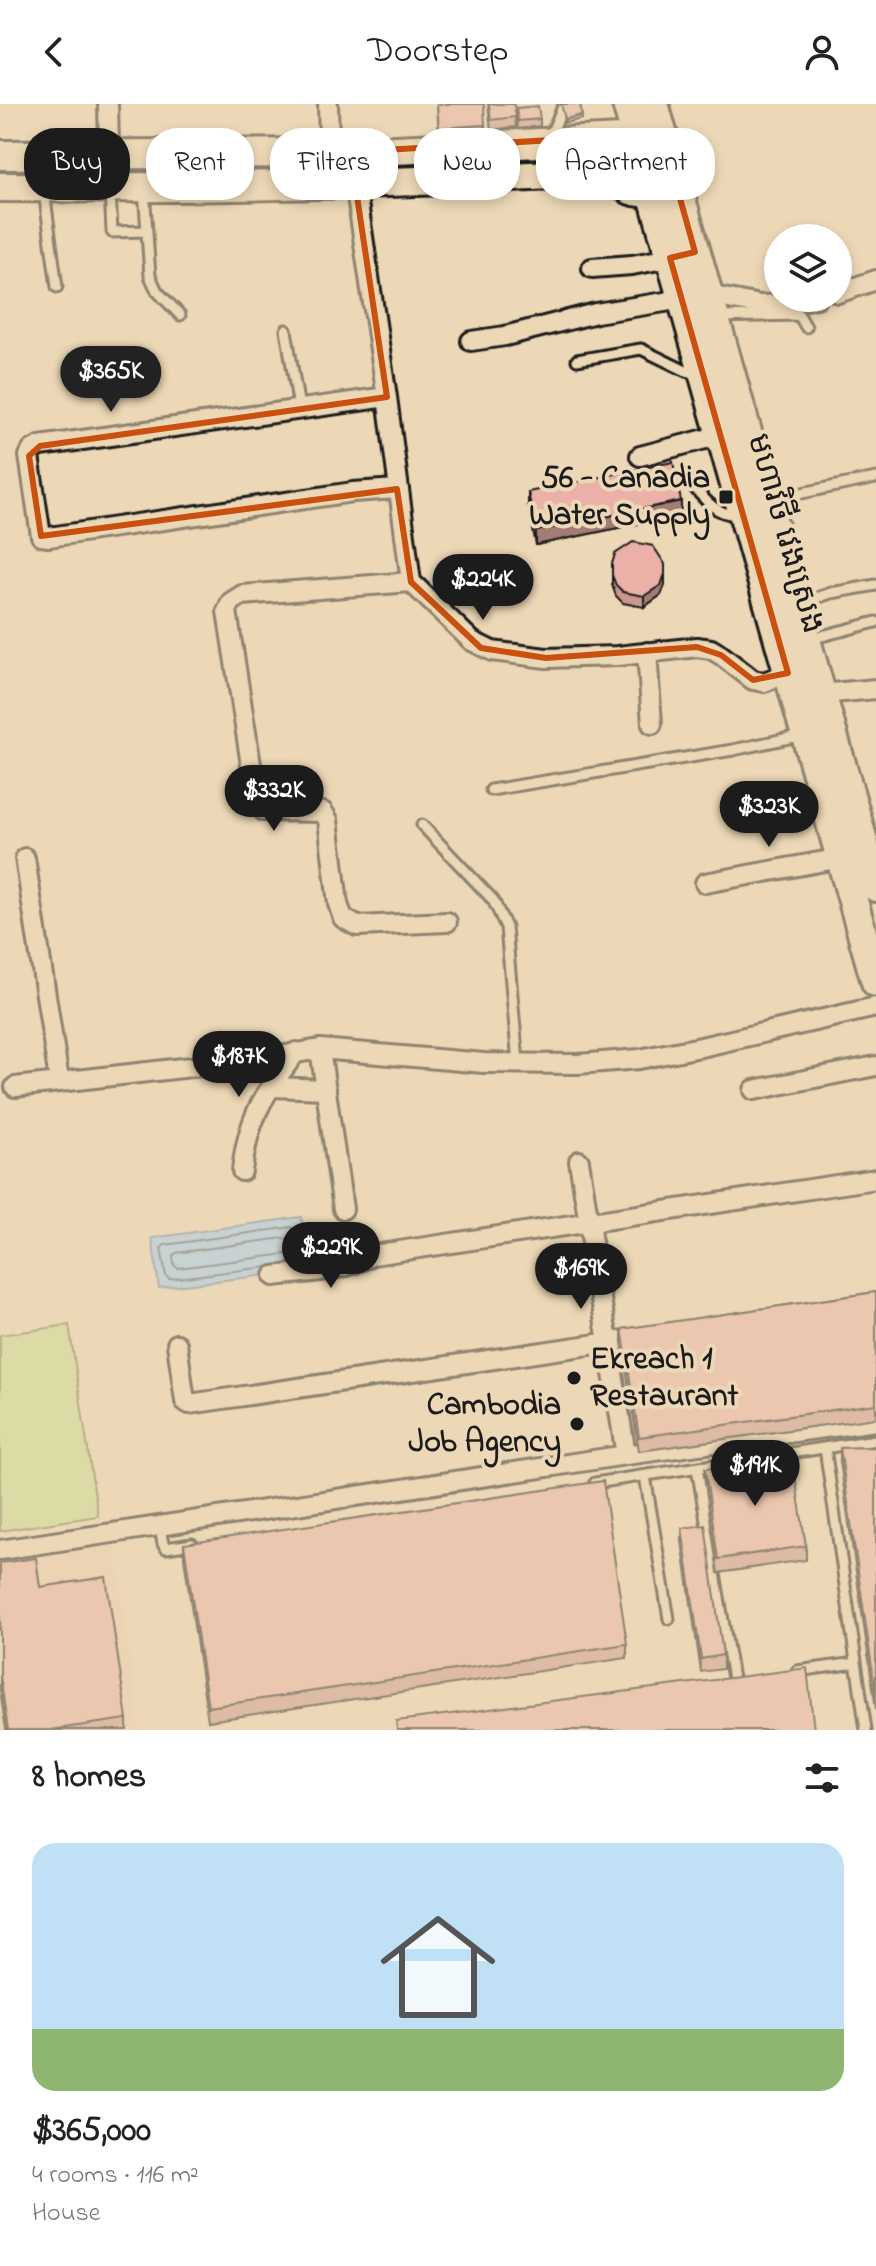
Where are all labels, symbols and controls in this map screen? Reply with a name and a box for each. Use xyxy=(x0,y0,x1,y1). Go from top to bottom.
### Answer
text: Doorstep xyxy=(367,26,509,79)
icon: back xyxy=(32,30,76,74)
icon: person xyxy=(800,30,844,74)
chip: Buy xyxy=(24,128,130,200)
chip: Rent xyxy=(146,128,254,200)
chip: Filters xyxy=(270,128,398,200)
chip: New xyxy=(414,128,520,200)
chip: Apartment xyxy=(536,128,715,200)
map controls xyxy=(764,224,852,312)
button: layers xyxy=(764,224,852,312)
pin: $365K xyxy=(55,346,167,414)
text: $365K xyxy=(78,353,144,391)
street label: មហាវិថី វេងស្រេង xyxy=(733,428,835,640)
place label: 56 - Canadia Water Supply xyxy=(529,456,710,541)
marker: 56 - Canadia Water Supply xyxy=(717,488,735,506)
pin: $224K xyxy=(427,554,539,622)
text: $224K xyxy=(451,561,515,599)
pin: $332K xyxy=(218,765,330,833)
text: $332K xyxy=(243,772,305,810)
pin: $323K xyxy=(713,781,825,849)
text: $323K xyxy=(738,788,800,826)
pin: $187K xyxy=(183,1031,295,1099)
text: $187K xyxy=(210,1038,268,1076)
pin: $229K xyxy=(275,1222,387,1290)
text: $229K xyxy=(300,1229,362,1267)
pin: $169K xyxy=(525,1243,637,1311)
text: $169K xyxy=(553,1250,609,1288)
place label: Ekreach 1 Restaurant xyxy=(590,1337,739,1421)
marker: Ekreach 1 Restaurant xyxy=(565,1369,583,1387)
place label: Cambodia Job Agency xyxy=(409,1383,561,1468)
marker: Cambodia Job Agency xyxy=(568,1415,586,1433)
pin: $191K xyxy=(699,1440,811,1508)
text: $191K xyxy=(729,1447,781,1485)
text: 8 homes xyxy=(32,1753,146,1803)
icon: filters xyxy=(800,1756,844,1800)
icon: home xyxy=(366,1895,510,2039)
text: $365,000 xyxy=(32,2107,151,2157)
text: 4 rooms · 116 m² xyxy=(32,2157,199,2195)
text: House xyxy=(32,2195,100,2233)

